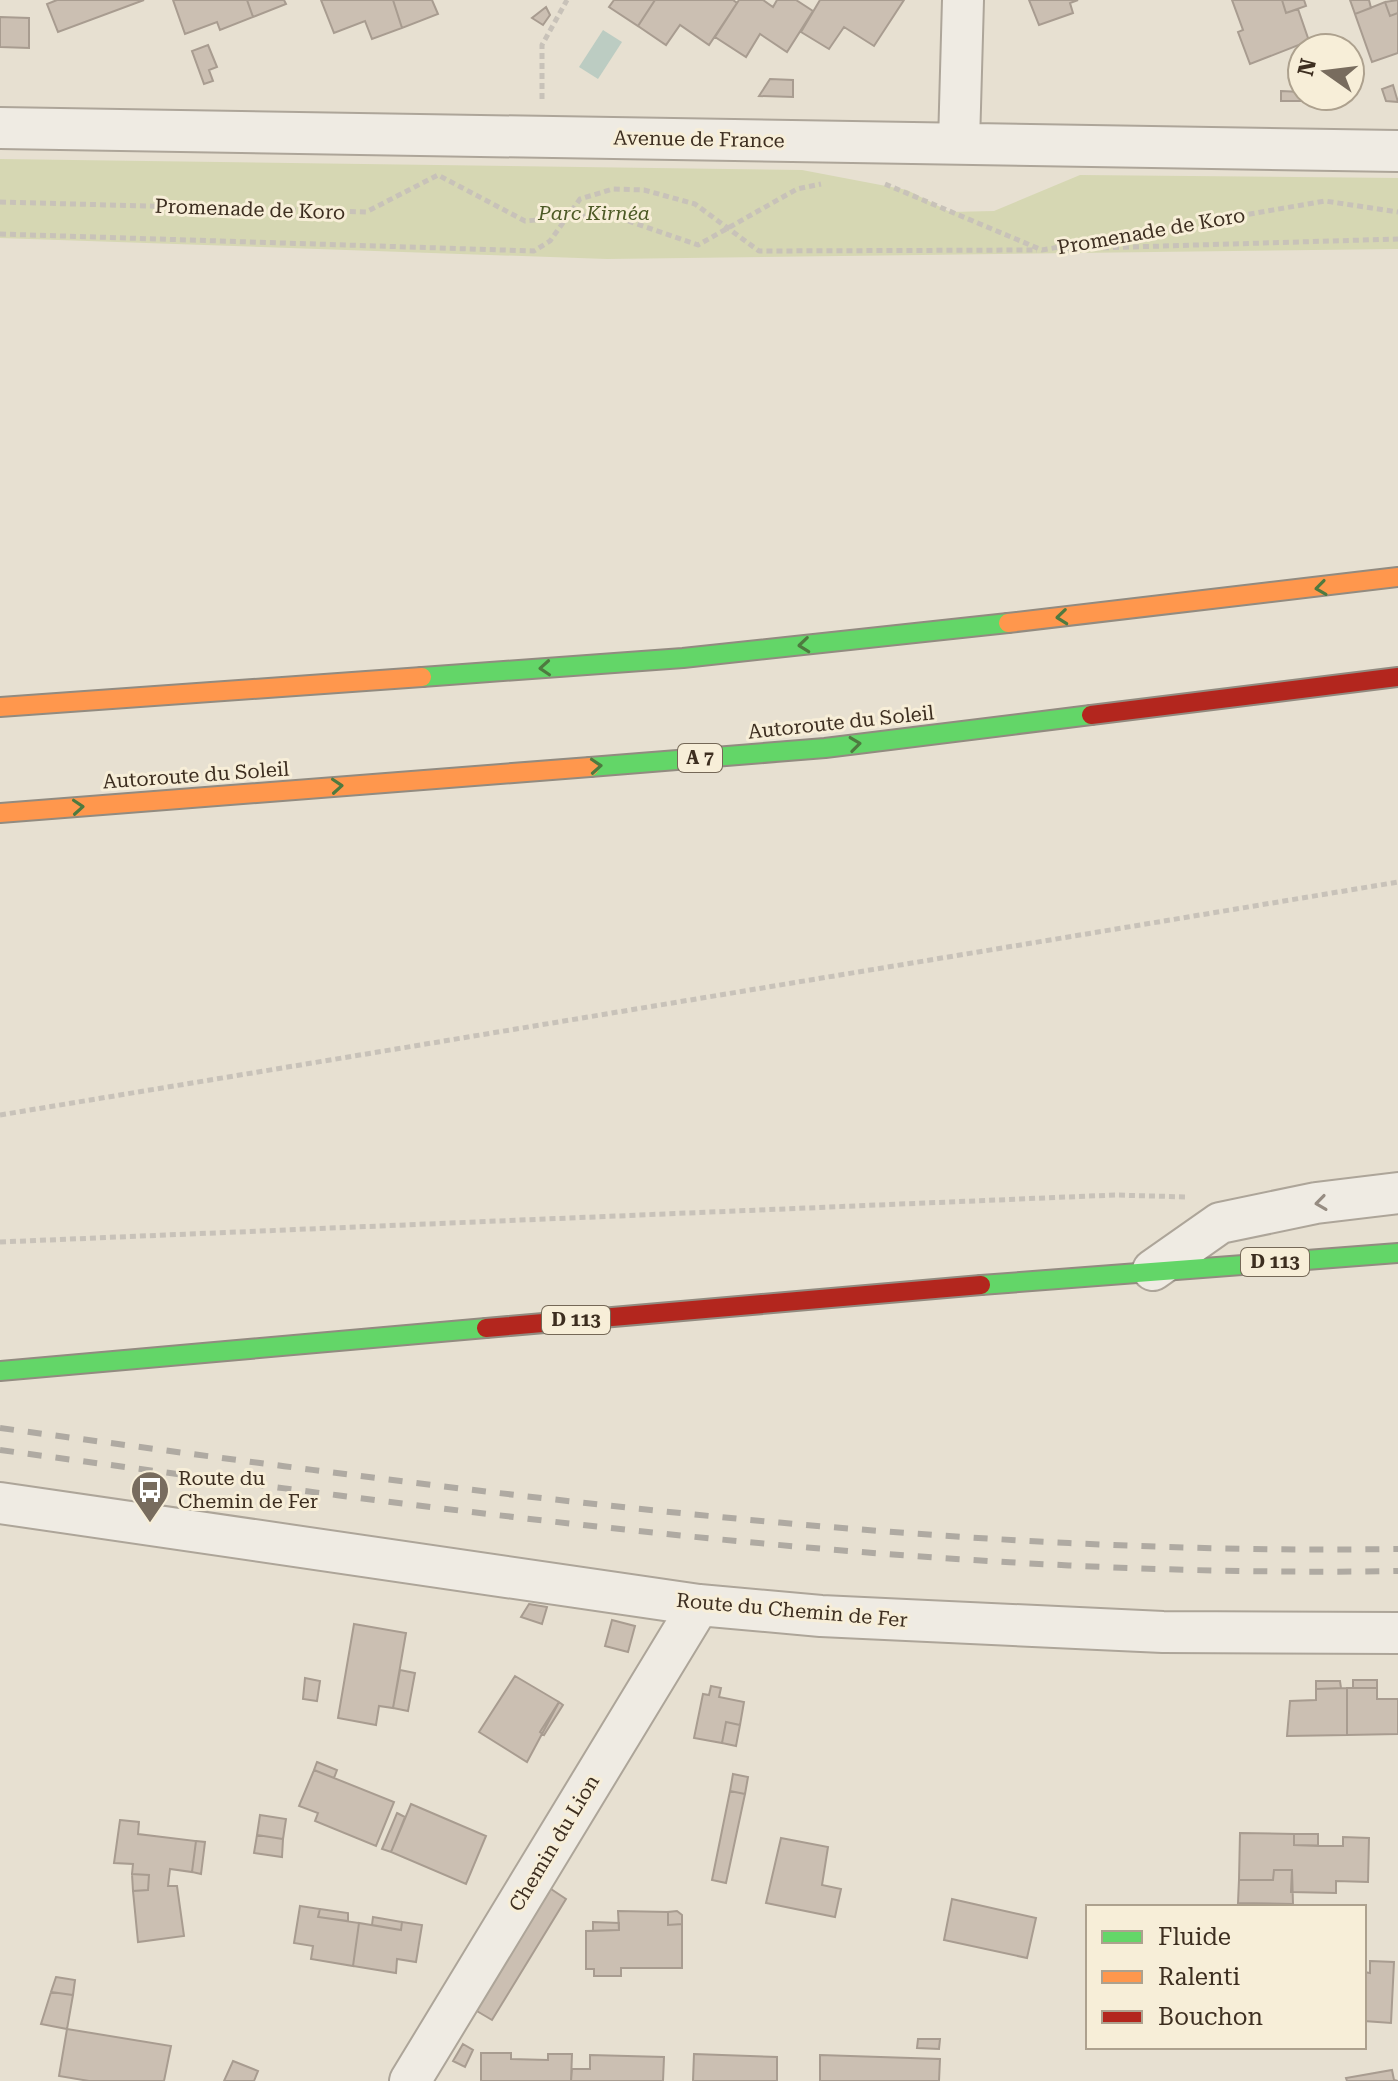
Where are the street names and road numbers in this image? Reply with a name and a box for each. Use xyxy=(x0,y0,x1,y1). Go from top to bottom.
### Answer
street label: Avenue de France xyxy=(613,126,785,152)
street label: Promenade de Koro xyxy=(154,194,346,224)
street label: Promenade de Koro xyxy=(1055,203,1247,259)
street label: Autoroute du Soleil xyxy=(747,700,935,744)
road number: A 7 xyxy=(678,744,722,772)
street label: Autoroute du Soleil xyxy=(102,757,290,793)
road number: D 113 xyxy=(1241,1248,1309,1276)
road number: D 113 xyxy=(542,1306,610,1334)
street label: Route du Chemin de Fer xyxy=(675,1588,909,1632)
street label: Chemin du Lion xyxy=(504,1770,604,1916)

